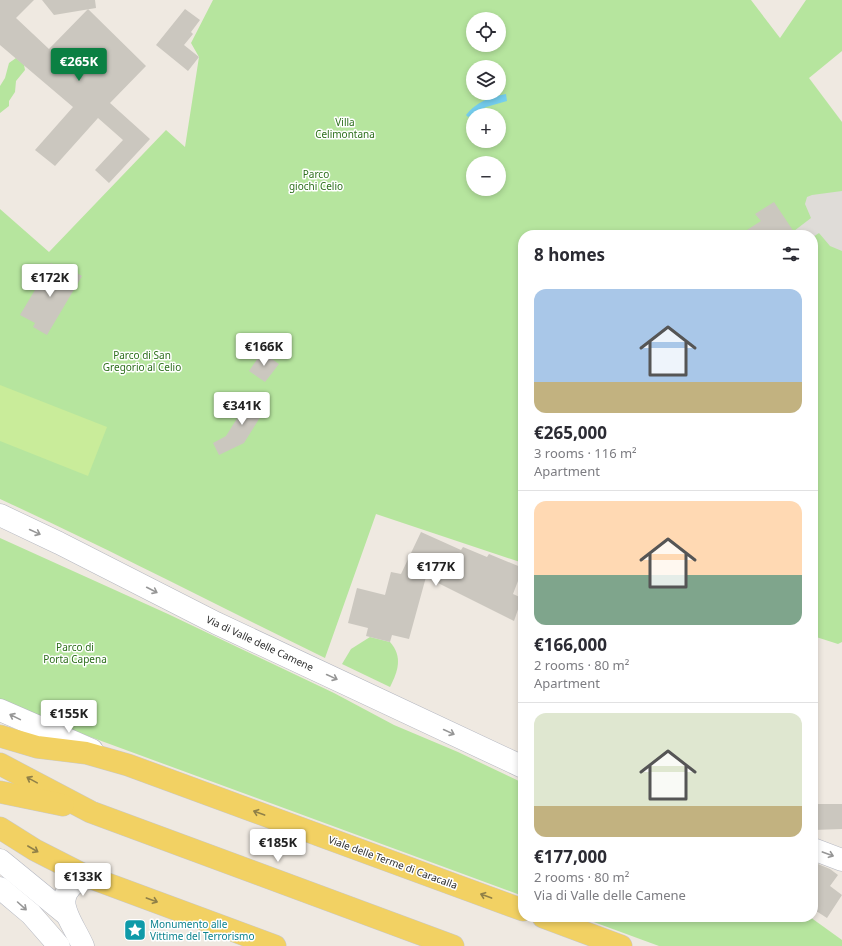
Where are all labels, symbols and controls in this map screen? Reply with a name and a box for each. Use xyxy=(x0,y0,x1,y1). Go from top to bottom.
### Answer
map controls xyxy=(466,12,506,196)
button: locate xyxy=(466,12,506,52)
pin: €265K xyxy=(51,48,107,82)
text: €265K xyxy=(60,52,98,70)
button: layers xyxy=(466,60,506,100)
button: + xyxy=(466,108,506,148)
park label: Villa Celimontana xyxy=(315,115,375,141)
button: − xyxy=(466,156,506,196)
park label: Parco giochi Celio xyxy=(289,167,343,193)
text: 8 homes xyxy=(534,243,605,266)
icon: filters xyxy=(780,243,802,265)
pin: €172K xyxy=(22,264,78,298)
text: €172K xyxy=(31,268,69,286)
icon: home xyxy=(632,315,704,387)
pin: €166K xyxy=(236,333,292,367)
text: €166K xyxy=(245,337,283,355)
park label: Parco di San Gregorio al Celio xyxy=(103,348,181,374)
pin: €341K xyxy=(214,392,270,426)
text: €341K xyxy=(223,396,261,414)
text: €265,000 xyxy=(534,421,607,444)
text: 3 rooms · 116 m² xyxy=(534,444,637,462)
text: Apartment xyxy=(534,462,600,480)
icon: home xyxy=(632,527,704,599)
one-way arrow xyxy=(29,529,41,536)
pin: €177K xyxy=(408,553,464,587)
text: €177K xyxy=(417,557,455,575)
one-way arrow xyxy=(145,587,157,594)
street label: Via di Valle delle Camene xyxy=(204,612,316,674)
text: €166,000 xyxy=(534,633,607,656)
park label: Parco di Porta Capena xyxy=(43,640,107,666)
text: 2 rooms · 80 m² xyxy=(534,656,629,674)
one-way arrow xyxy=(325,674,337,681)
text: Apartment xyxy=(534,674,600,692)
pin: €155K xyxy=(41,700,97,734)
text: €155K xyxy=(50,704,88,722)
one-way arrow xyxy=(9,713,21,720)
one-way arrow xyxy=(443,729,455,736)
icon: home xyxy=(632,739,704,811)
one-way arrow xyxy=(26,776,38,784)
one-way arrow xyxy=(253,809,266,816)
pin: €185K xyxy=(250,829,306,863)
street label: Viale delle Terme di Caracalla xyxy=(327,832,459,892)
text: €185K xyxy=(259,833,297,851)
one-way arrow xyxy=(27,845,39,853)
text: €177,000 xyxy=(534,845,607,868)
one-way arrow xyxy=(821,850,833,858)
pin: €133K xyxy=(55,863,111,897)
text: €133K xyxy=(64,867,102,885)
text: 2 rooms · 80 m² xyxy=(534,868,629,886)
text: Via di Valle delle Camene xyxy=(534,886,686,904)
one-way arrow xyxy=(481,892,493,900)
one-way arrow xyxy=(146,896,158,904)
one-way arrow xyxy=(17,902,27,911)
place icon: Monumento alle Vittime del Terrorismo xyxy=(122,917,148,943)
place label: Monumento alle Vittime del Terrorismo xyxy=(150,917,254,943)

